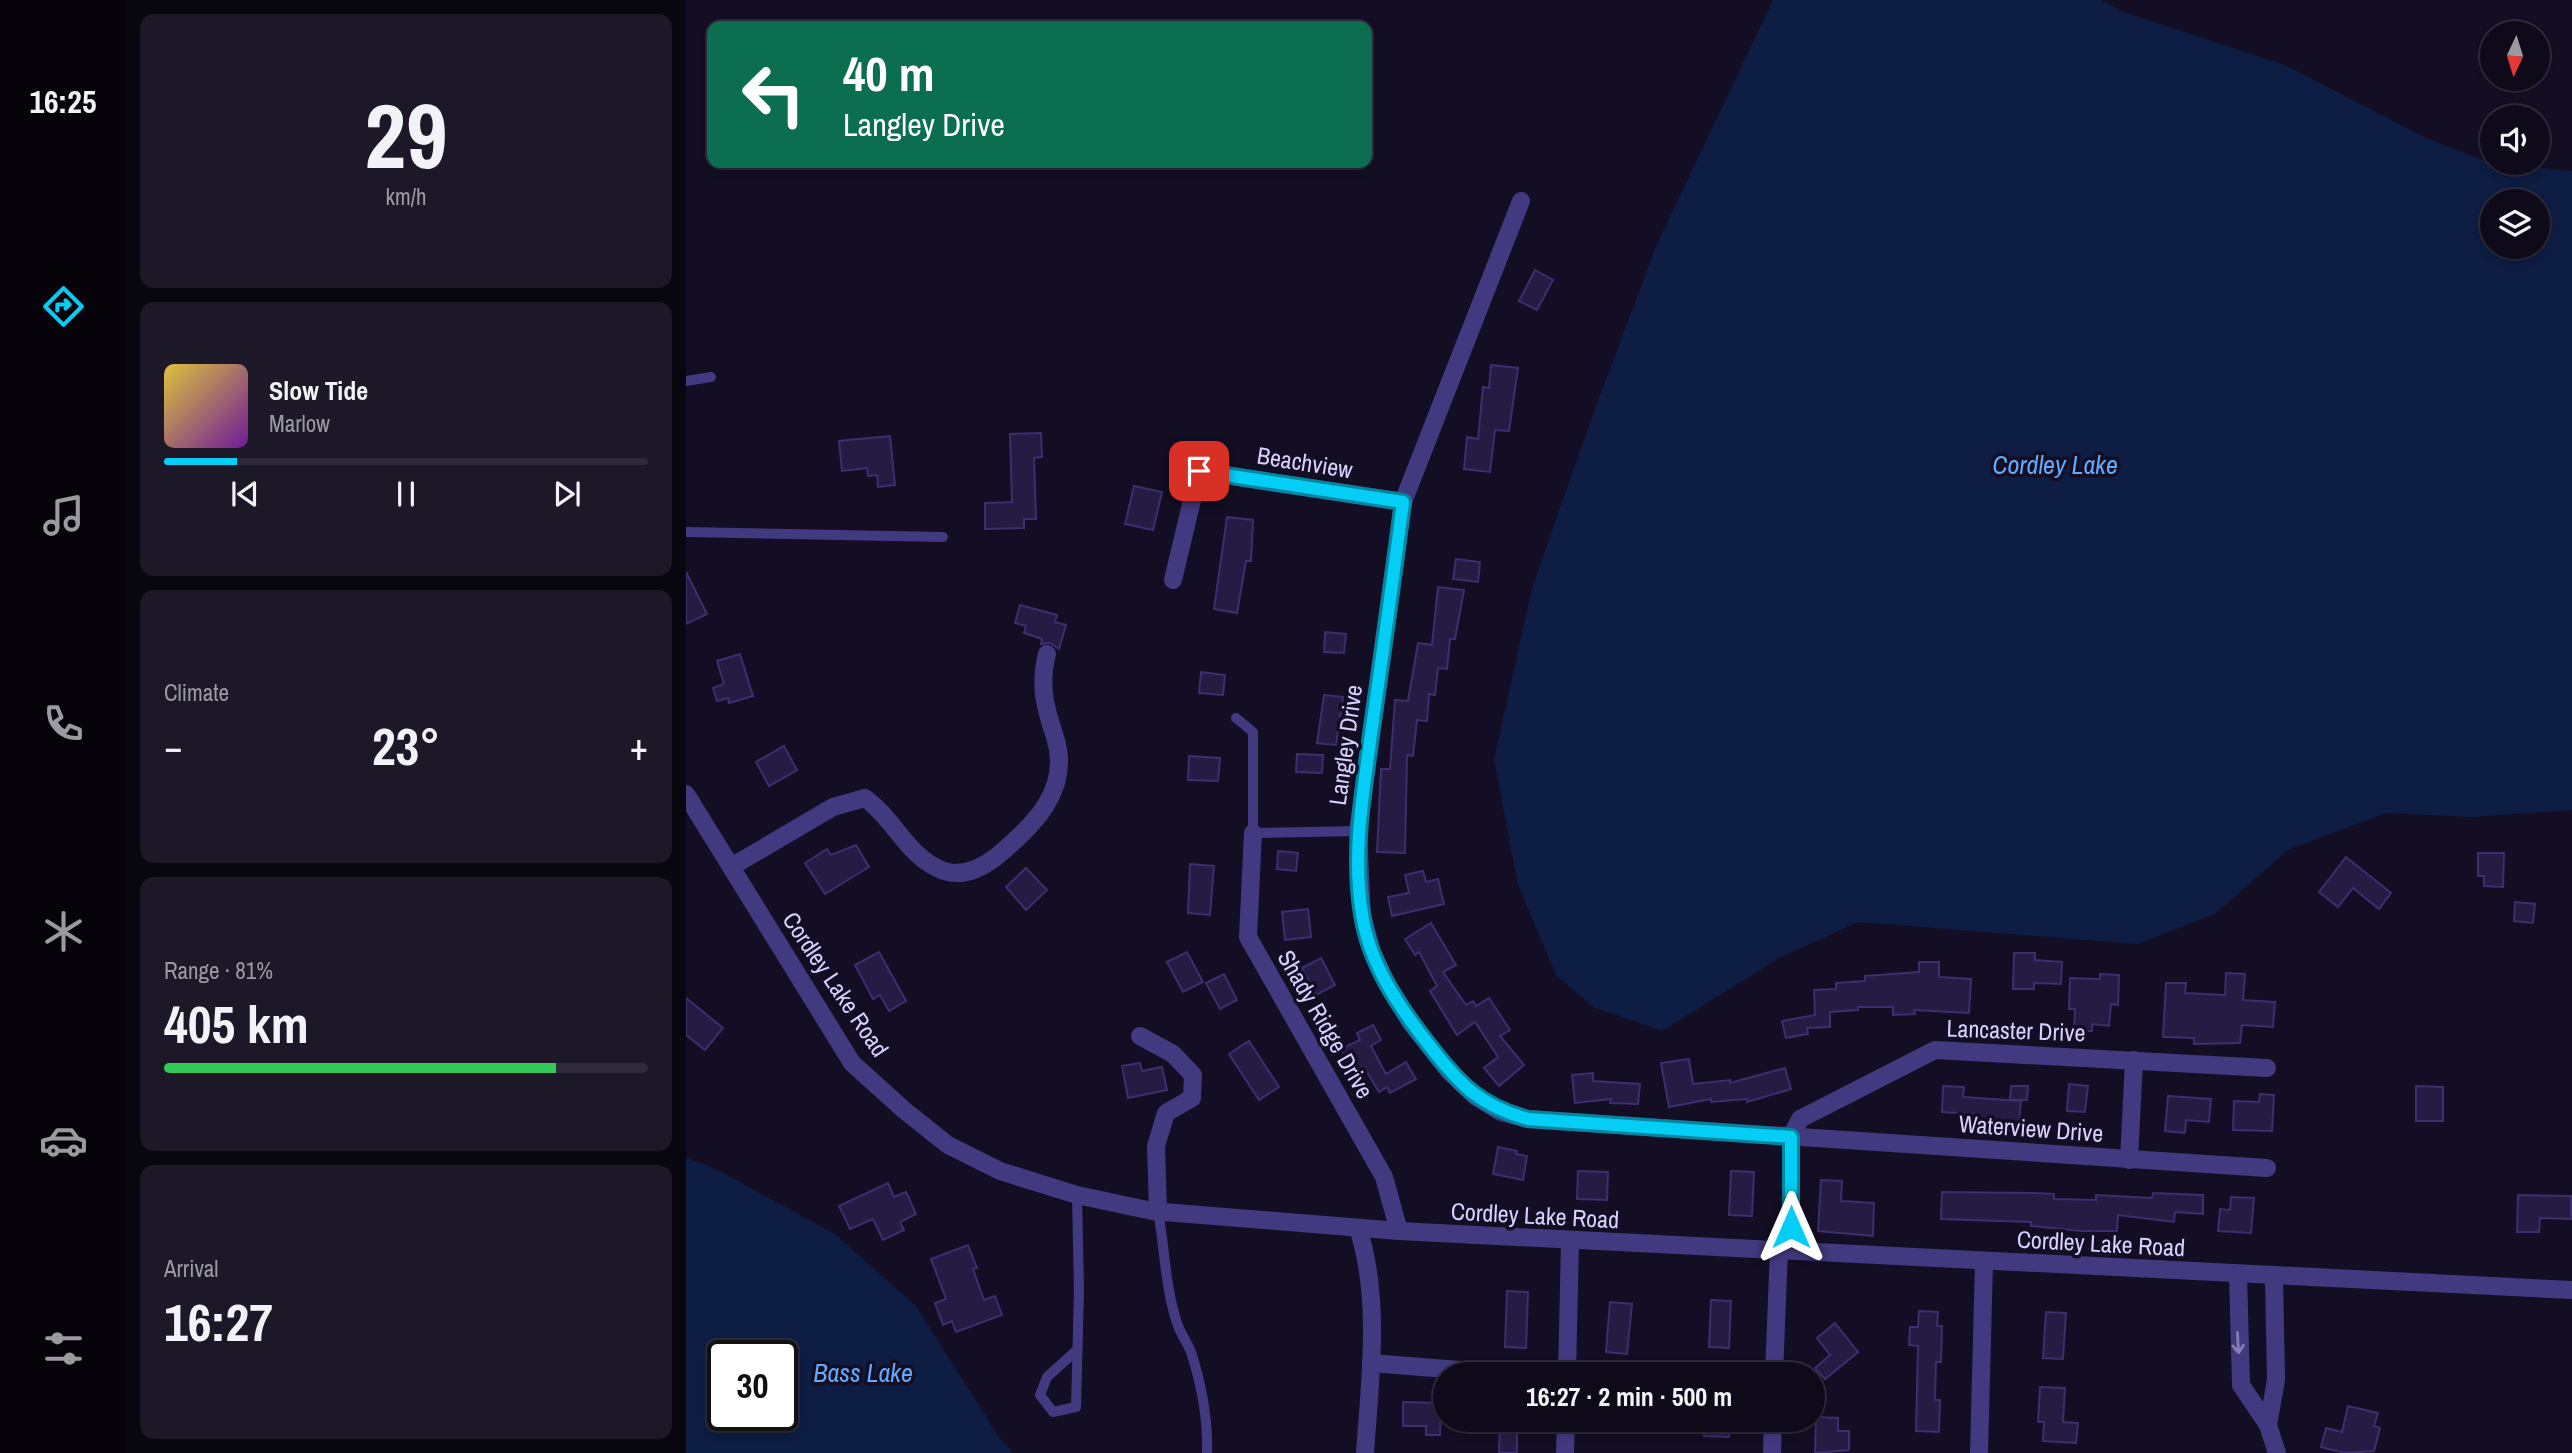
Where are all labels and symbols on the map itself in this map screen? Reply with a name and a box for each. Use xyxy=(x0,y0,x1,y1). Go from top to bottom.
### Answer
north arrow xyxy=(2480,21,2550,91)
street label: Beachview xyxy=(1255,439,1356,485)
pin xyxy=(1169,441,1229,501)
water label: Cordley Lake xyxy=(1992,447,2118,482)
street label: Langley Drive xyxy=(1321,683,1369,807)
street label: Cordley Lake Road xyxy=(776,905,896,1063)
street label: Shady Ridge Drive xyxy=(1271,944,1381,1104)
street label: Lancaster Drive xyxy=(1946,1012,2086,1048)
street label: Waterview Drive xyxy=(1958,1107,2104,1149)
position arrow xyxy=(1754,1190,1828,1264)
street label: Cordley Lake Road xyxy=(1450,1195,1620,1235)
street label: Cordley Lake Road xyxy=(2016,1223,2186,1263)
one-way arrow xyxy=(2232,1331,2245,1353)
speed limit sign: 30 xyxy=(707,1340,798,1431)
water label: Bass Lake xyxy=(813,1355,913,1390)

